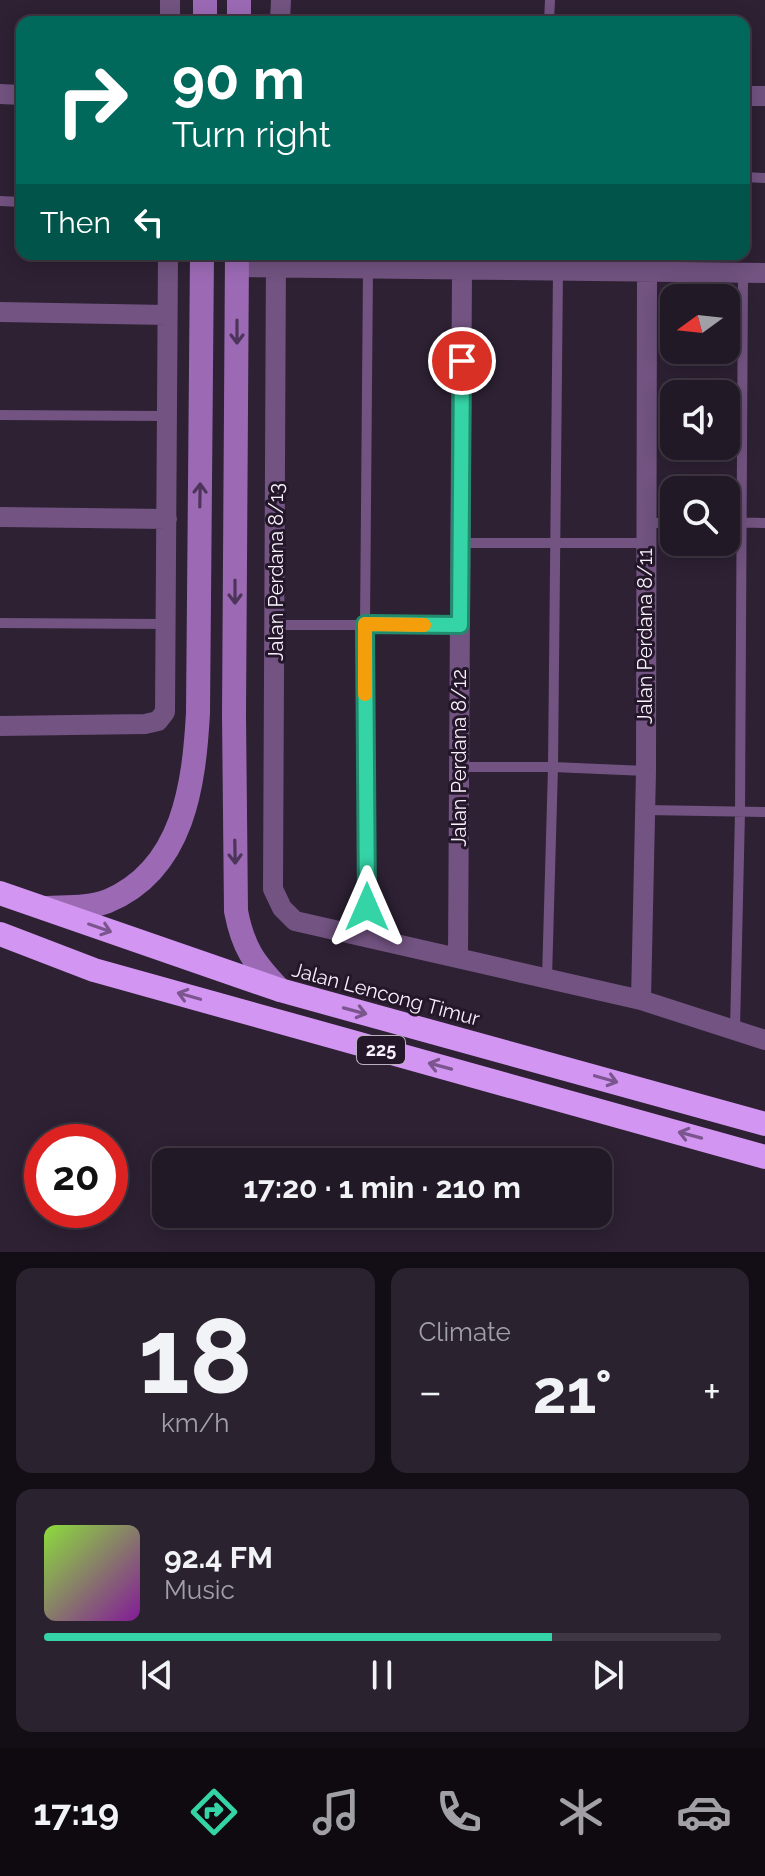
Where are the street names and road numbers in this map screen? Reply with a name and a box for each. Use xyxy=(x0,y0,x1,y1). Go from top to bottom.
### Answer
street label: Jalan Perdana 8/13 xyxy=(264,483,288,661)
street label: Jalan Perdana 8/11 xyxy=(633,548,657,724)
street label: Jalan Perdana 8/12 xyxy=(447,669,471,847)
street label: Jalan Lencong Timur xyxy=(289,957,483,1031)
road number: 225 xyxy=(357,1036,405,1064)

